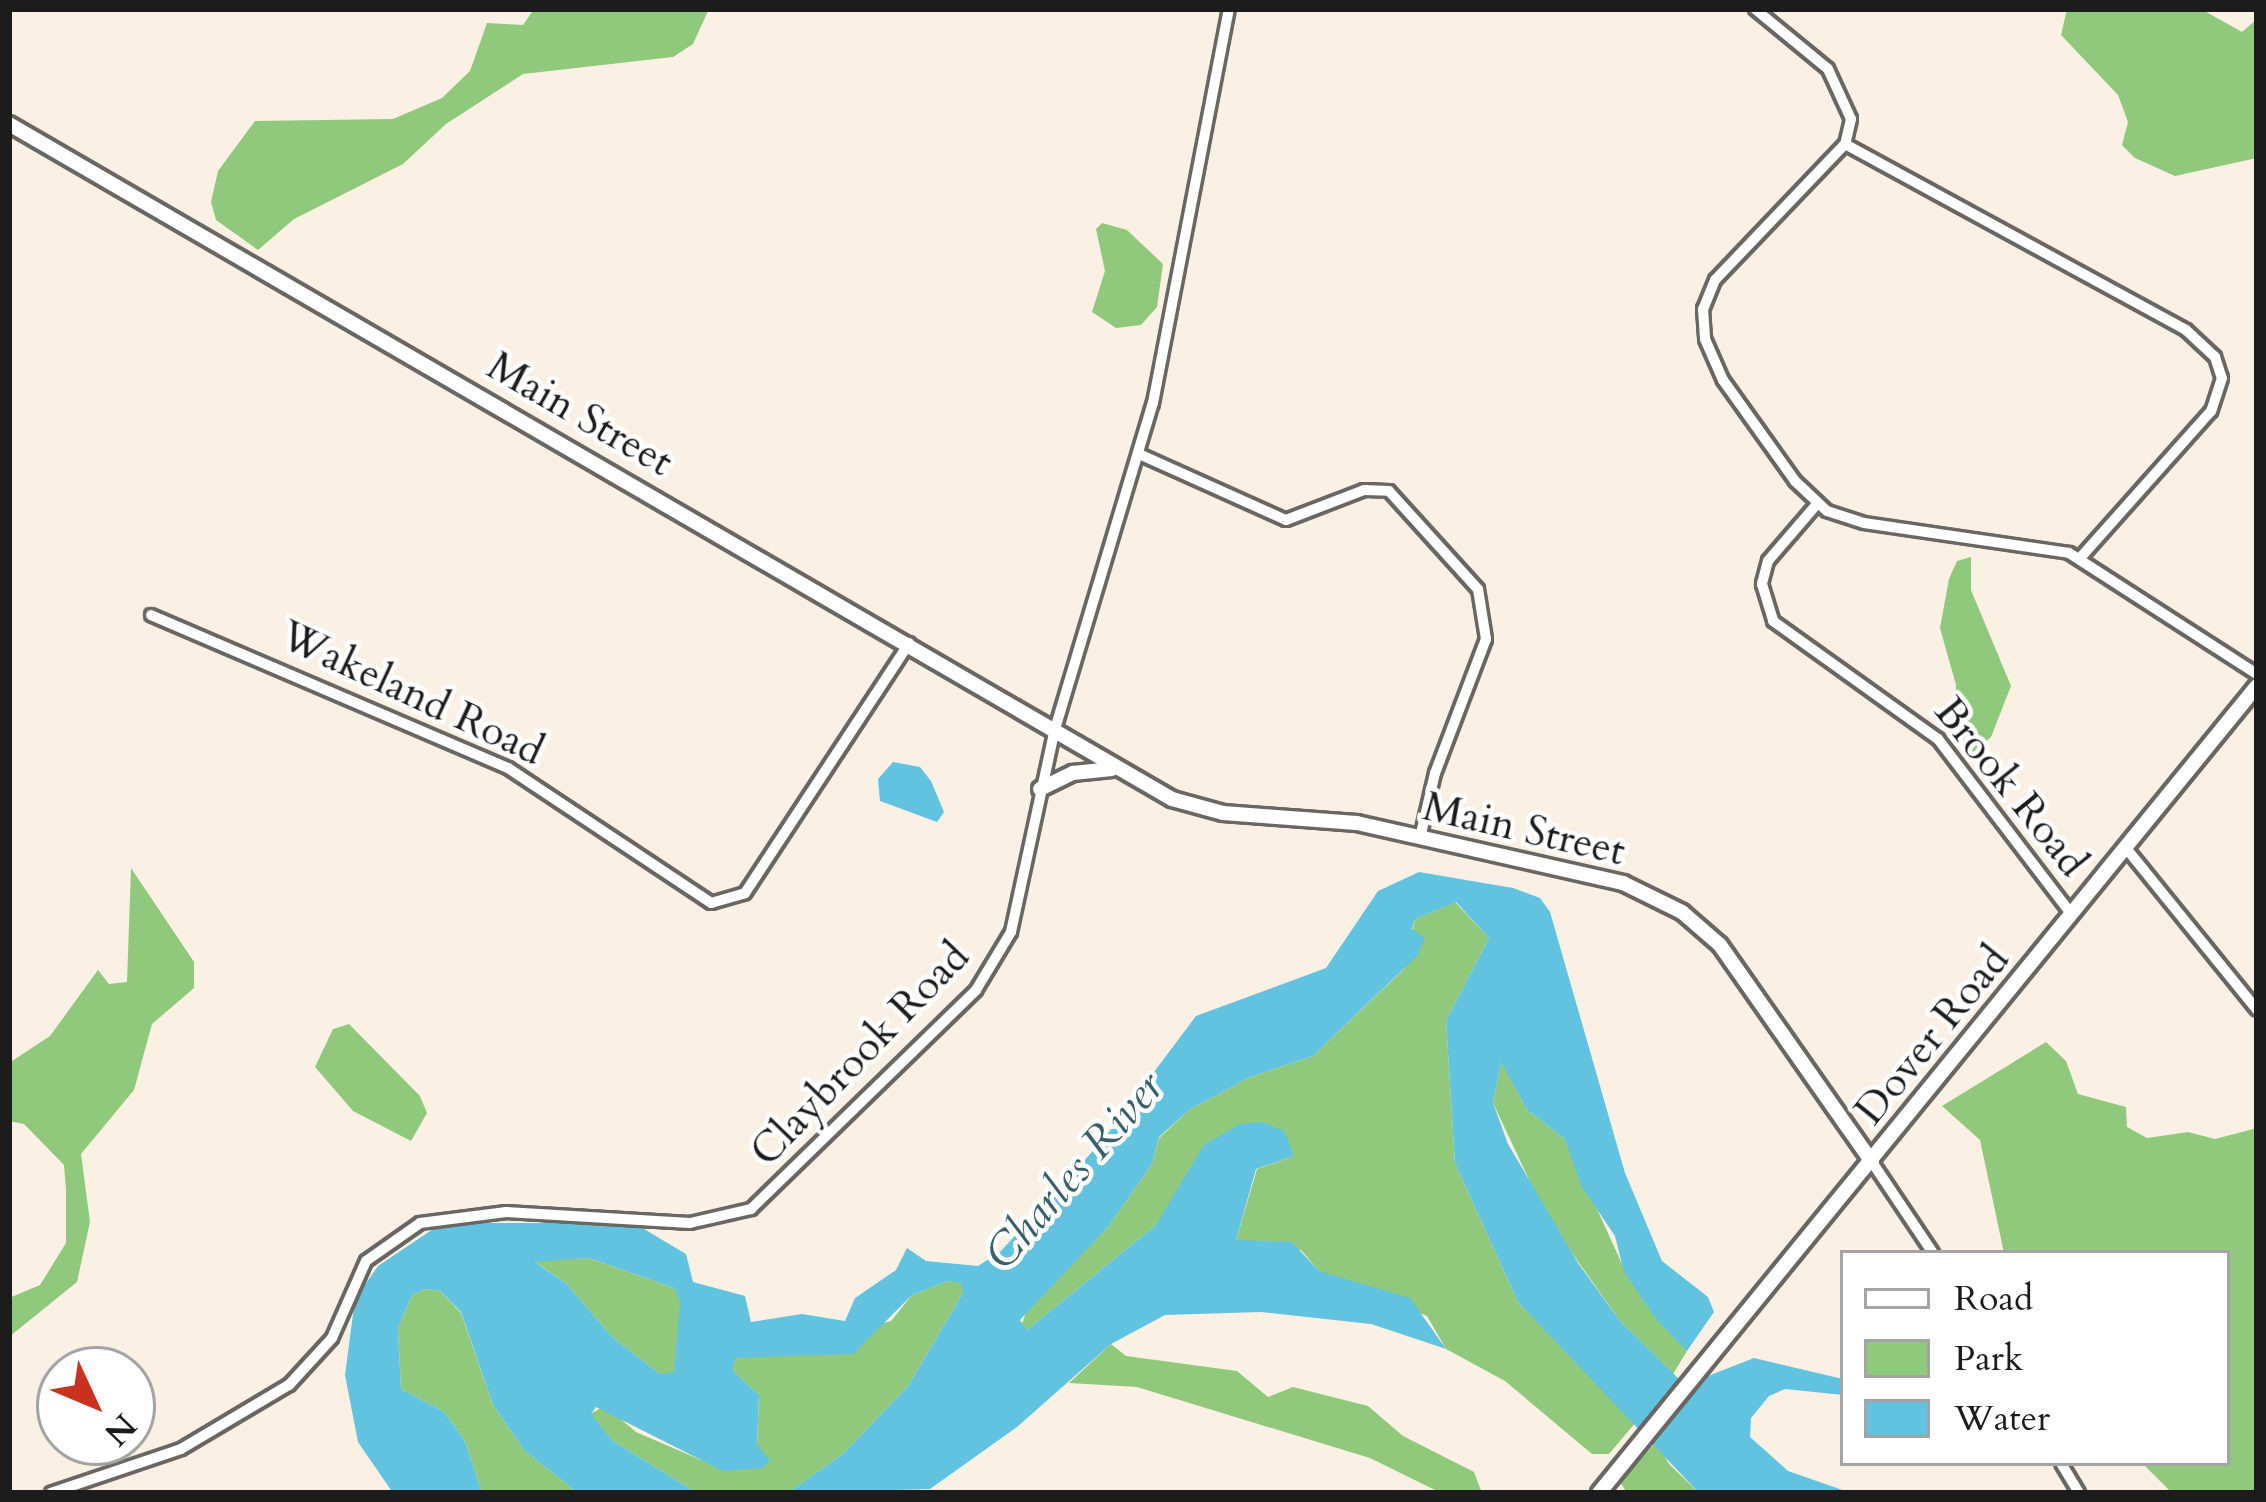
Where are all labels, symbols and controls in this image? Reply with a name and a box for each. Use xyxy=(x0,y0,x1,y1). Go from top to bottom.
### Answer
street label: Main Street xyxy=(478,341,682,487)
street label: Wakeland Road xyxy=(272,610,552,776)
street label: Brook Road xyxy=(1924,687,2098,887)
street label: Main Street xyxy=(1418,781,1630,877)
street label: Claybrook Road xyxy=(740,931,980,1177)
street label: Dover Road xyxy=(1844,935,2020,1135)
water label: Charles River xyxy=(973,1061,1175,1281)
legend xyxy=(1840,1250,2230,1466)
text: Road xyxy=(1954,1274,2033,1323)
text: Park xyxy=(1954,1334,2023,1383)
north arrow xyxy=(36,1346,156,1466)
text: Water xyxy=(1954,1394,2050,1443)
text: N xyxy=(94,1403,146,1455)

